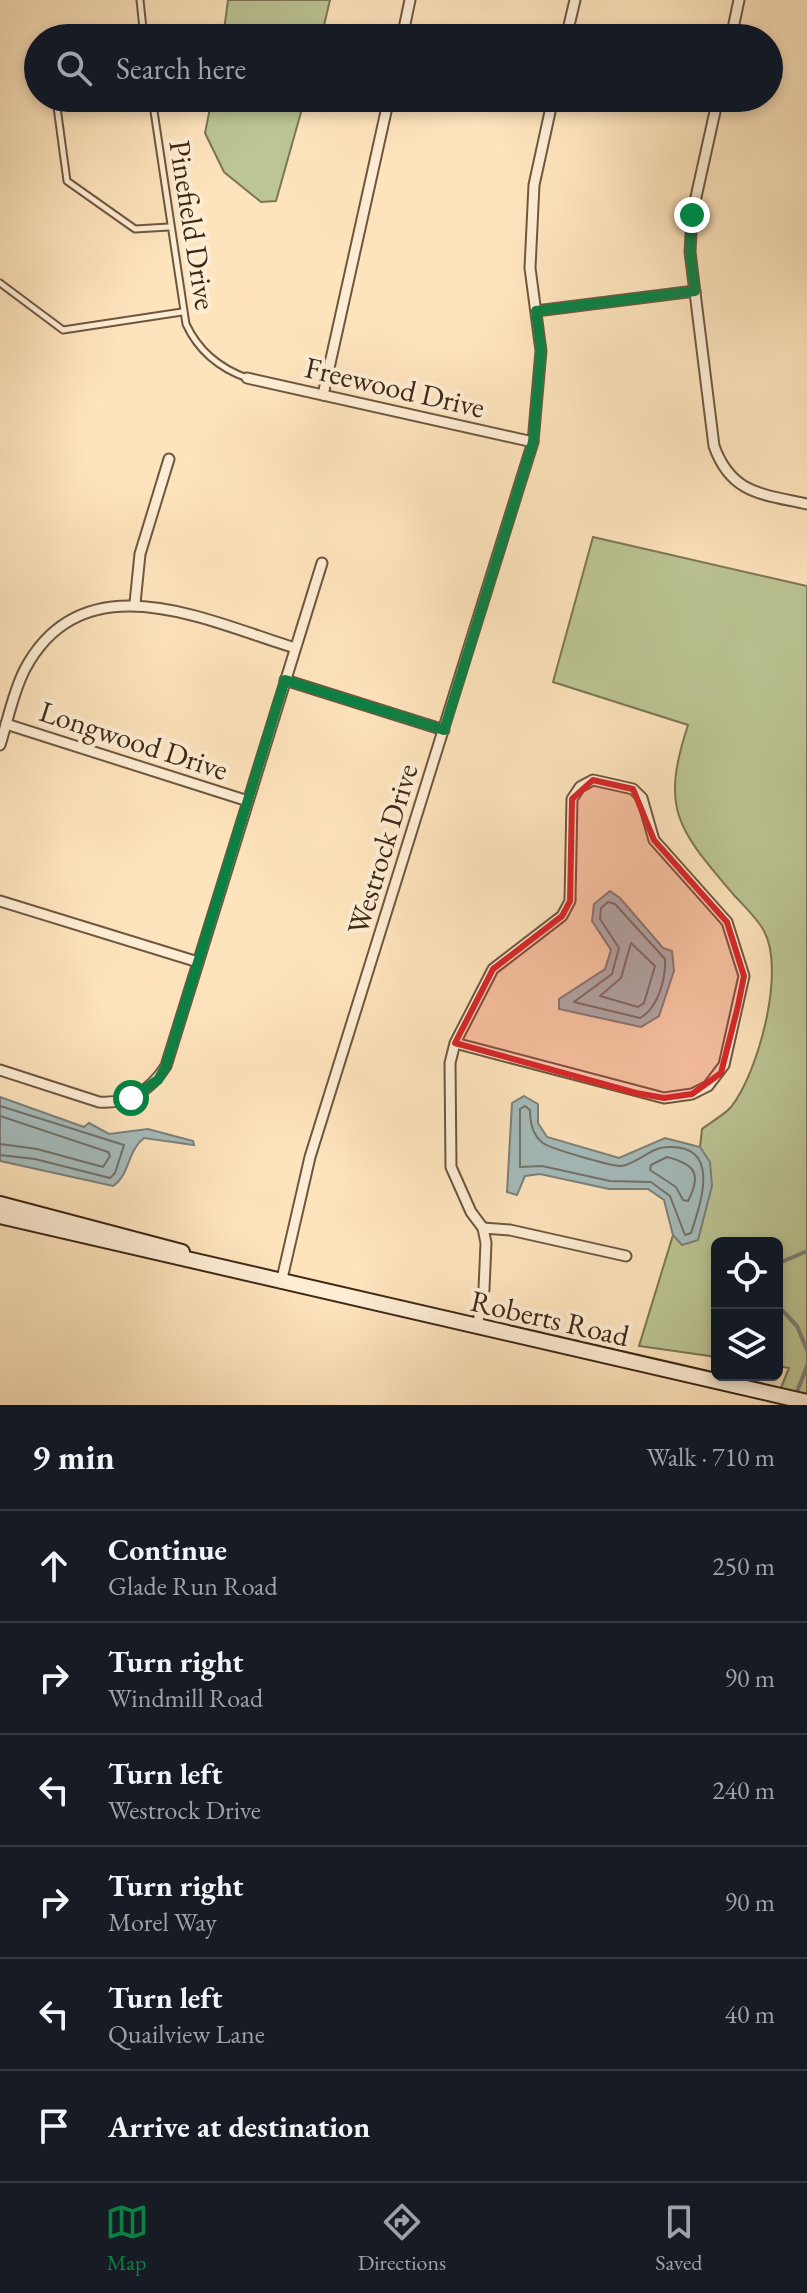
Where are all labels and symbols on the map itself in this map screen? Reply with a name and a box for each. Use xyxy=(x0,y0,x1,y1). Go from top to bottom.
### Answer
street label: Pinefield Drive xyxy=(160,137,226,313)
route end xyxy=(674,197,710,233)
street label: Freewood Drive xyxy=(301,347,489,427)
street label: Longwood Drive xyxy=(35,691,233,789)
street label: Westrock Drive xyxy=(338,759,426,939)
route start xyxy=(113,1080,149,1116)
street label: Roberts Road xyxy=(467,1281,634,1355)

